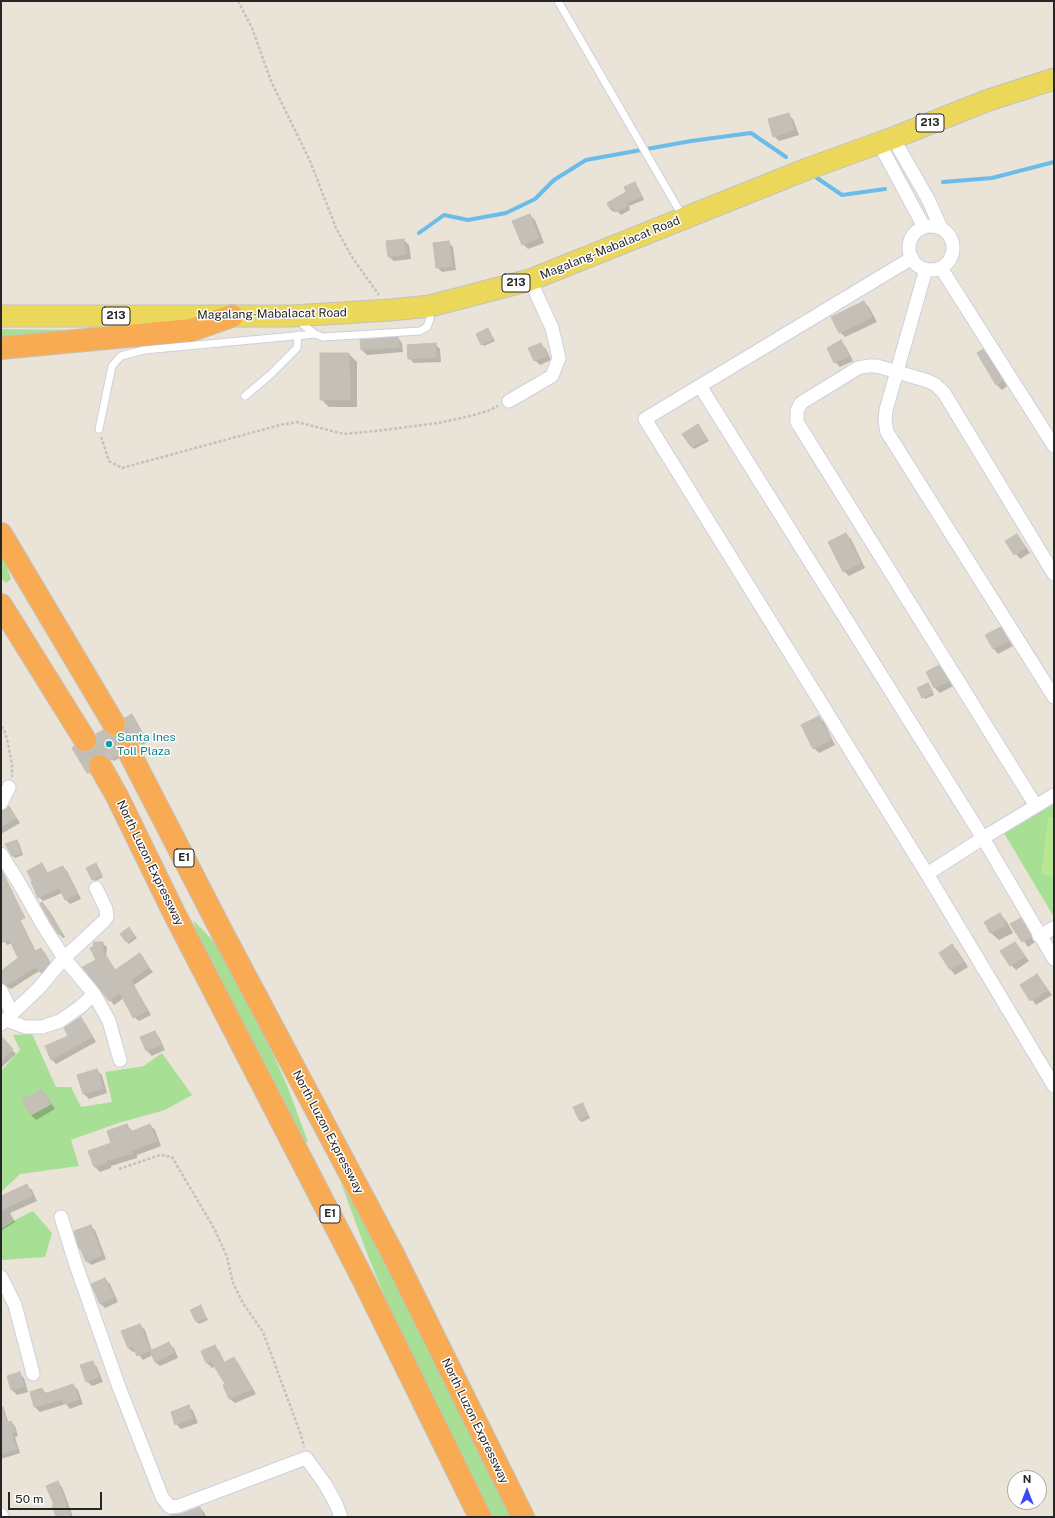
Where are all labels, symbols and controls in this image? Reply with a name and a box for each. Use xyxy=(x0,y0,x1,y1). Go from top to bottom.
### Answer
road number: 213 xyxy=(916,114,944,132)
street label: Magalang-Mabalacat Road xyxy=(538,213,682,283)
road number: 213 xyxy=(502,274,530,292)
street label: Magalang-Mabalacat Road xyxy=(197,305,347,323)
road number: 213 xyxy=(102,307,130,325)
place label: Santa Ines Toll Plaza xyxy=(117,730,176,758)
marker: Santa Ines Toll Plaza xyxy=(104,739,114,749)
street label: North Luzon Expressway xyxy=(113,798,187,928)
road number: E1 xyxy=(174,849,194,867)
street label: North Luzon Expressway xyxy=(289,1068,367,1196)
road number: E1 xyxy=(320,1205,340,1223)
street label: North Luzon Expressway xyxy=(438,1356,512,1486)
north arrow xyxy=(1007,1470,1047,1510)
text: N xyxy=(1023,1473,1031,1485)
scale bar xyxy=(10,1484,104,1510)
text: 50 m xyxy=(15,1492,43,1506)

